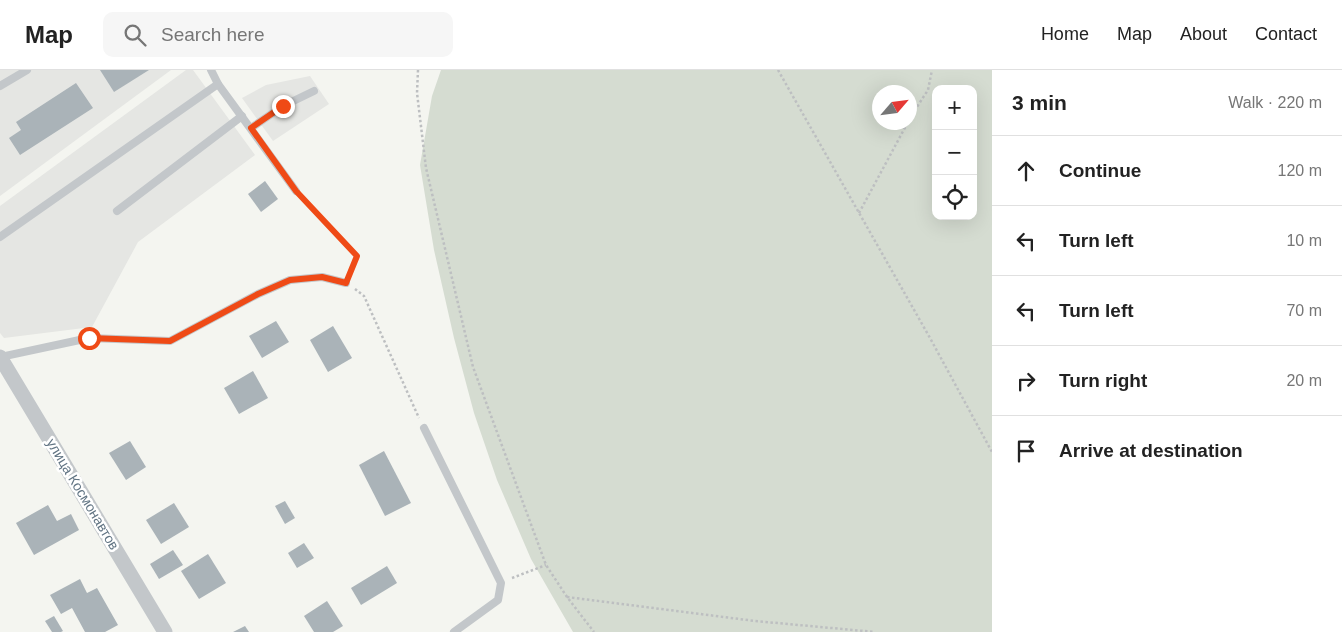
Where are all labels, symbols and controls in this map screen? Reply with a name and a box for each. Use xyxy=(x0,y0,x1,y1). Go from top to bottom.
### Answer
search box xyxy=(103,12,453,57)
text: Map xyxy=(25,21,73,48)
icon: search xyxy=(121,21,149,49)
text: Search here xyxy=(161,24,265,45)
text: Home xyxy=(1041,24,1089,44)
text: Map xyxy=(1117,24,1152,44)
text: About xyxy=(1180,24,1227,44)
text: Contact xyxy=(1255,24,1317,44)
north arrow xyxy=(872,85,917,130)
map controls xyxy=(932,85,977,220)
button: + xyxy=(932,85,977,130)
text: 3 min xyxy=(1012,91,1067,114)
text: Walk · 220 m xyxy=(1228,94,1322,111)
route end xyxy=(272,95,295,118)
button: − xyxy=(932,130,977,175)
icon: ahead xyxy=(1012,157,1040,185)
text: Continue xyxy=(1059,160,1141,181)
text: 120 m xyxy=(1278,162,1322,179)
button: locate xyxy=(932,175,977,220)
icon: left xyxy=(1012,227,1040,255)
text: Turn left xyxy=(1059,230,1134,251)
text: 10 m xyxy=(1286,232,1322,249)
icon: left xyxy=(1012,297,1040,325)
text: Turn left xyxy=(1059,300,1134,321)
text: 70 m xyxy=(1286,302,1322,319)
route start xyxy=(78,327,101,350)
icon: right xyxy=(1012,367,1040,395)
text: Turn right xyxy=(1059,370,1147,391)
text: 20 m xyxy=(1286,372,1322,389)
street label: улица Космонавтов xyxy=(43,436,123,552)
icon: arrive xyxy=(1012,437,1040,465)
text: Arrive at destination xyxy=(1059,440,1243,461)

